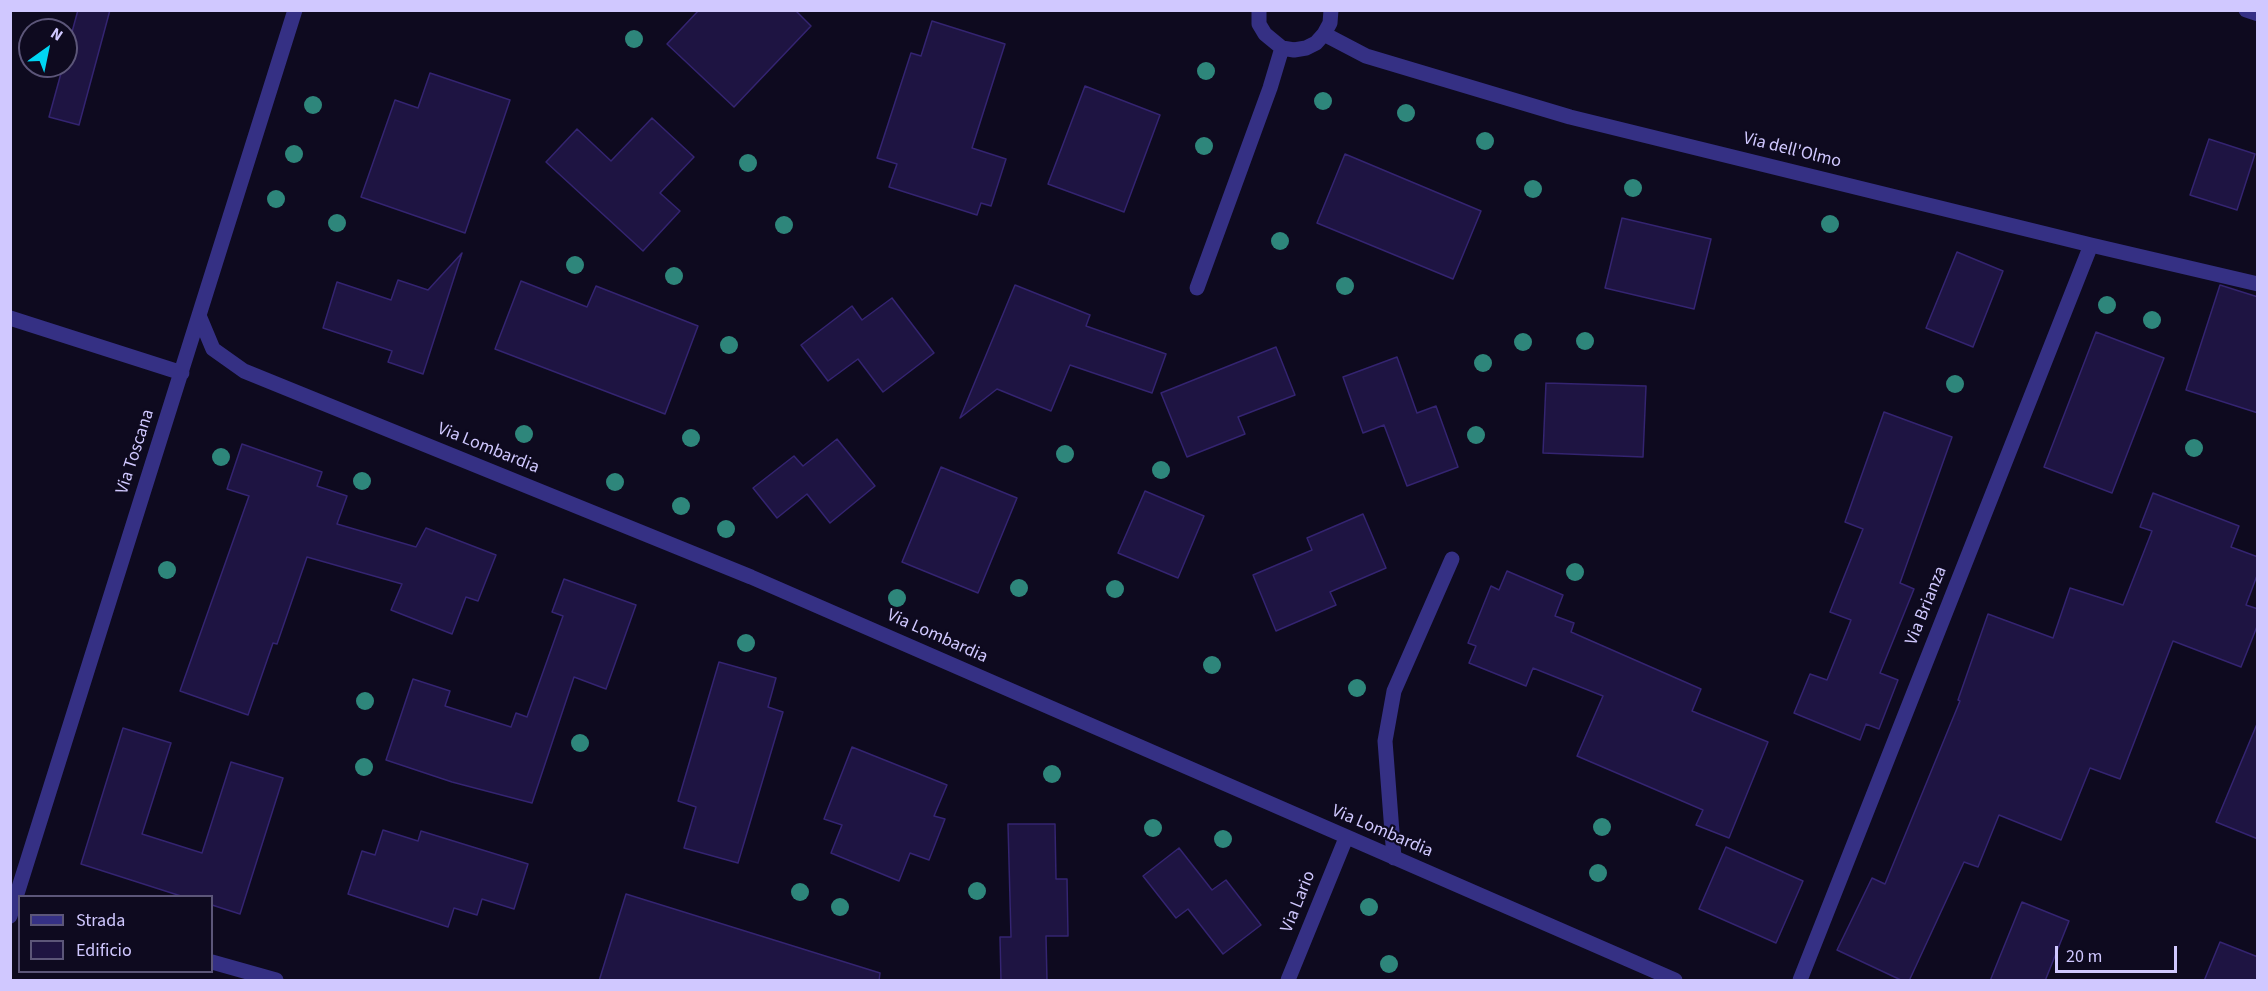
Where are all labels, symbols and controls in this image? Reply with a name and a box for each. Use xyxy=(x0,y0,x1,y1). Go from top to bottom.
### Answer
north arrow xyxy=(18,18,78,78)
text: N xyxy=(46,22,67,47)
street label: Via dell'Olmo xyxy=(1741,128,1843,174)
street label: Via Toscana xyxy=(112,407,160,497)
street label: Via Lombardia xyxy=(434,419,542,479)
street label: Via Brianza xyxy=(1901,564,1953,648)
street label: Via Lombardia xyxy=(883,605,991,669)
street label: Via Lombardia xyxy=(1328,801,1436,863)
street label: Via Lario xyxy=(1277,868,1321,936)
legend xyxy=(18,895,213,973)
text: Strada xyxy=(76,908,125,933)
scale bar xyxy=(2058,934,2180,972)
text: Edificio xyxy=(76,938,132,963)
text: 20 m xyxy=(2066,944,2102,969)

